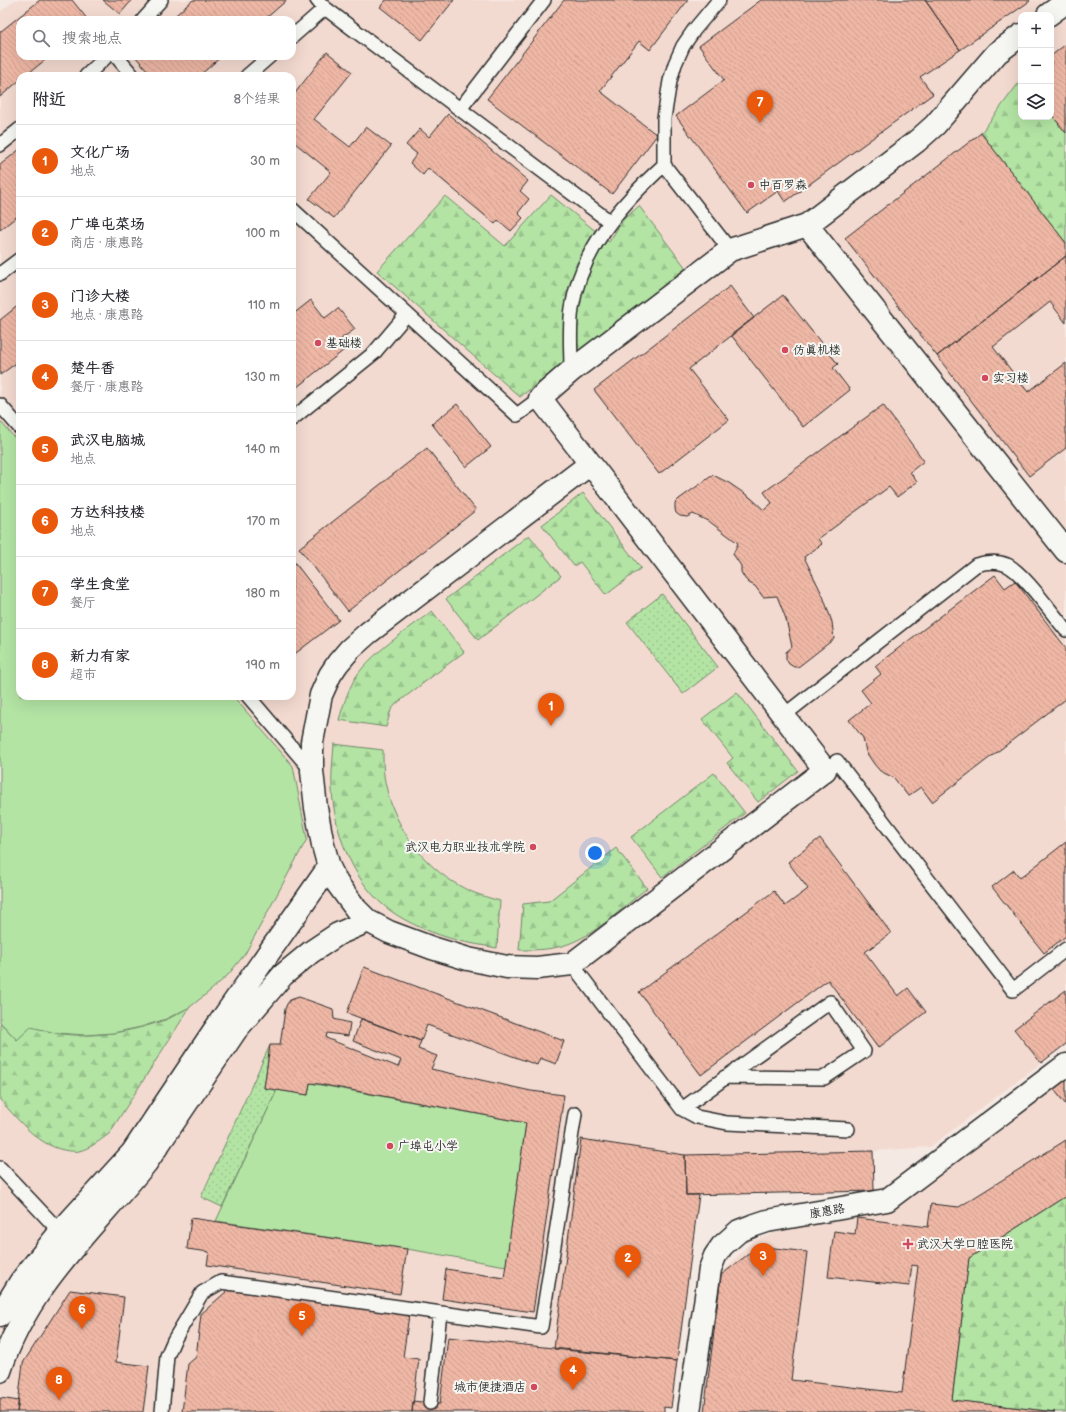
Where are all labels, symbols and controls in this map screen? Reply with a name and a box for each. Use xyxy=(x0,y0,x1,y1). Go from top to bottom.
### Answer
map controls xyxy=(1018,12,1054,120)
button: + xyxy=(1018,12,1054,48)
search box xyxy=(16,16,296,60)
icon: search xyxy=(30,27,52,49)
text: 搜索地点 xyxy=(62,29,122,48)
button: − xyxy=(1018,48,1054,84)
button: layers xyxy=(1018,84,1054,120)
text: 附近 xyxy=(32,90,66,110)
pin: 7 xyxy=(747,90,773,123)
text: 8个结果 xyxy=(233,91,280,107)
text: 文化广场 xyxy=(70,143,130,162)
text: 1 xyxy=(42,153,48,169)
text: 30 m xyxy=(250,153,280,169)
text: 地点 xyxy=(70,163,96,179)
place label: 中百罗森 xyxy=(759,178,807,193)
marker: 中百罗森 xyxy=(746,180,756,190)
text: 广埠屯菜场 xyxy=(70,215,145,234)
text: 2 xyxy=(41,225,49,241)
text: 100 m xyxy=(245,225,280,241)
text: 商店 · 康惠路 xyxy=(70,235,143,251)
text: 门诊大楼 xyxy=(70,287,130,306)
text: 3 xyxy=(41,297,49,313)
text: 110 m xyxy=(248,297,280,313)
text: 地点 · 康惠路 xyxy=(70,307,143,323)
place label: 基础楼 xyxy=(326,336,362,351)
marker: 基础楼 xyxy=(313,338,323,348)
place label: 仿真机楼 xyxy=(793,343,841,358)
marker: 仿真机楼 xyxy=(780,345,790,355)
text: 楚牛香 xyxy=(70,359,115,378)
text: 4 xyxy=(41,369,49,385)
text: 130 m xyxy=(245,369,280,385)
place label: 实习楼 xyxy=(993,371,1029,386)
marker: 实习楼 xyxy=(980,373,990,383)
text: 餐厅 · 康惠路 xyxy=(70,379,143,395)
text: 武汉电脑城 xyxy=(70,431,145,450)
text: 5 xyxy=(41,441,49,457)
text: 140 m xyxy=(245,441,280,457)
text: 地点 xyxy=(70,451,96,467)
text: 方达科技楼 xyxy=(70,503,145,522)
text: 6 xyxy=(41,513,49,529)
text: 170 m xyxy=(247,513,280,529)
text: 地点 xyxy=(70,523,96,539)
text: 学生食堂 xyxy=(70,575,130,594)
text: 7 xyxy=(41,585,49,601)
text: 180 m xyxy=(245,585,280,601)
text: 餐厅 xyxy=(70,595,96,611)
text: 新力有家 xyxy=(70,647,130,666)
text: 8 xyxy=(41,657,49,673)
text: 190 m xyxy=(246,657,280,673)
text: 超市 xyxy=(70,667,96,683)
pin: 1 xyxy=(538,693,564,726)
place label: 武汉电力职业技术学院 xyxy=(405,840,525,855)
marker: 武汉电力职业技术学院 xyxy=(528,842,538,852)
your location xyxy=(585,843,605,863)
place label: 广埠屯小学 xyxy=(398,1139,458,1154)
marker: 广埠屯小学 xyxy=(385,1141,395,1151)
street label: 康惠路 xyxy=(808,1201,846,1222)
place label: 武汉大学口腔医院 xyxy=(917,1237,1013,1252)
marker: 武汉大学口腔医院 xyxy=(902,1238,914,1250)
pin: 3 xyxy=(750,1243,776,1276)
pin: 2 xyxy=(615,1245,641,1278)
pin: 6 xyxy=(69,1296,95,1329)
pin: 5 xyxy=(289,1303,315,1336)
pin: 4 xyxy=(560,1357,586,1390)
pin: 8 xyxy=(46,1367,72,1400)
place label: 城市便捷酒店 xyxy=(454,1380,526,1395)
marker: 城市便捷酒店 xyxy=(529,1382,539,1392)

